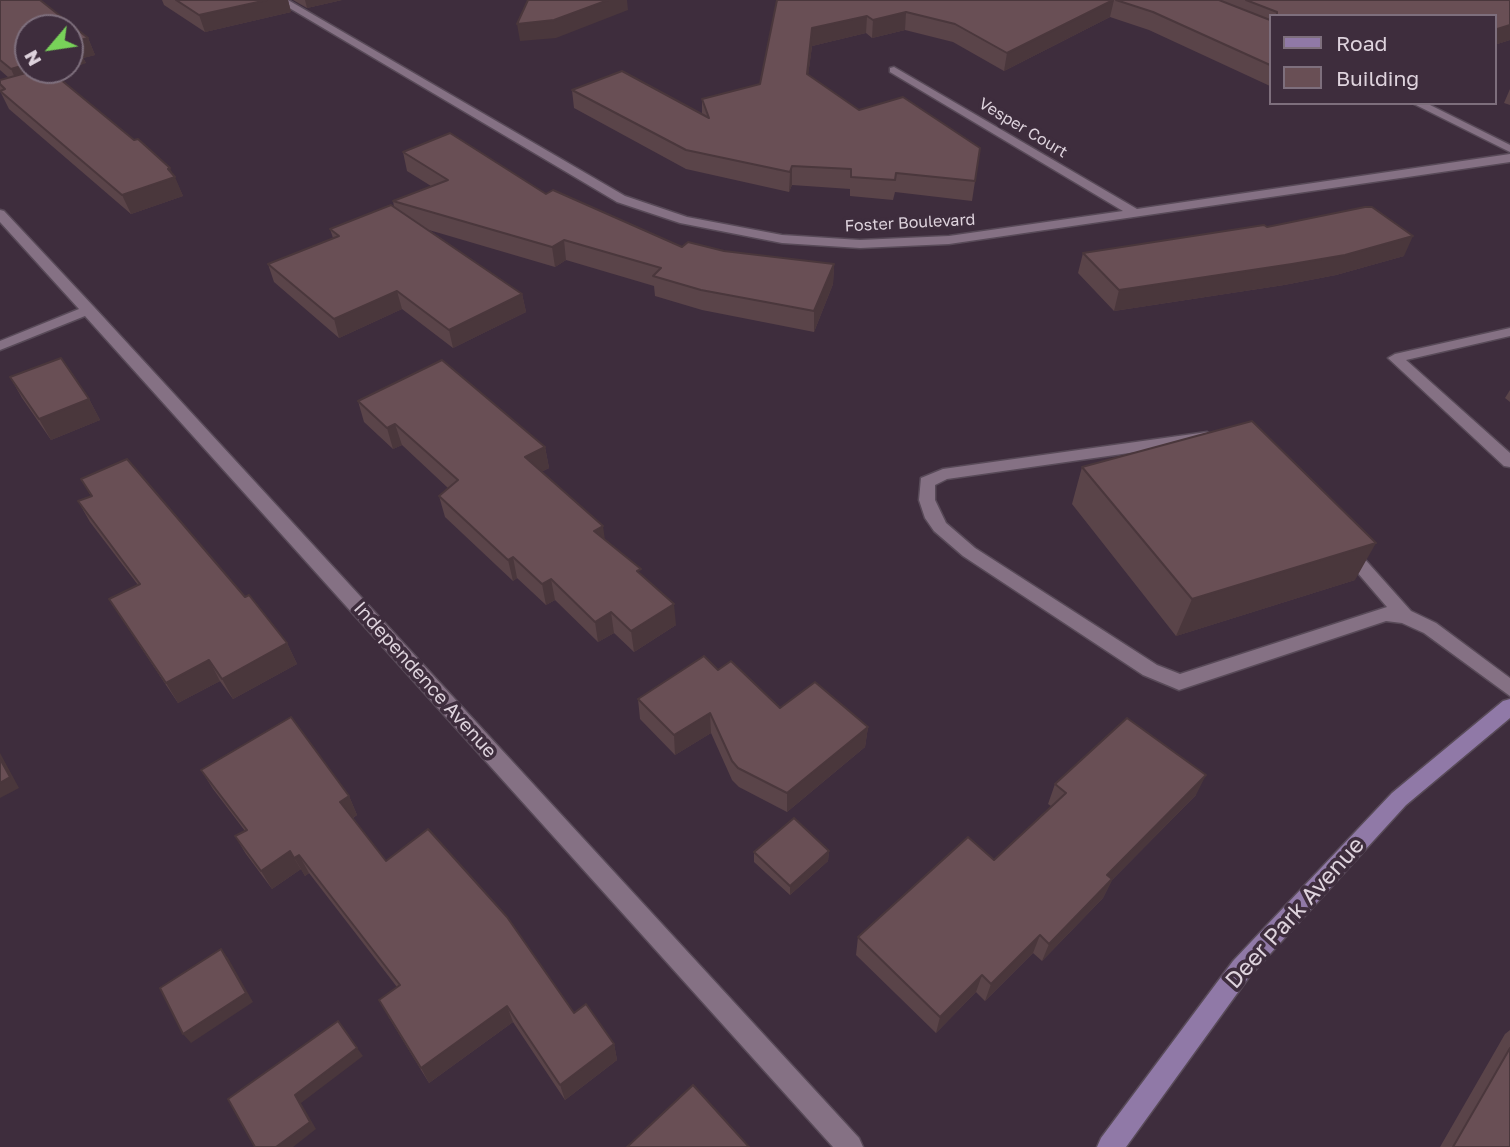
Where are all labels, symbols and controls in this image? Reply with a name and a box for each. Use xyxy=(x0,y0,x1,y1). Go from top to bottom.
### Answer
north arrow xyxy=(14,14,84,84)
legend xyxy=(1268,14,1496,105)
text: Road xyxy=(1336,30,1387,56)
text: N xyxy=(18,47,46,70)
text: Building xyxy=(1336,65,1419,91)
street label: Vesper Court xyxy=(975,94,1071,162)
street label: Foster Boulevard xyxy=(844,210,976,236)
street label: Independence Avenue xyxy=(349,597,501,763)
street label: Deer Park Avenue xyxy=(1220,832,1370,994)

